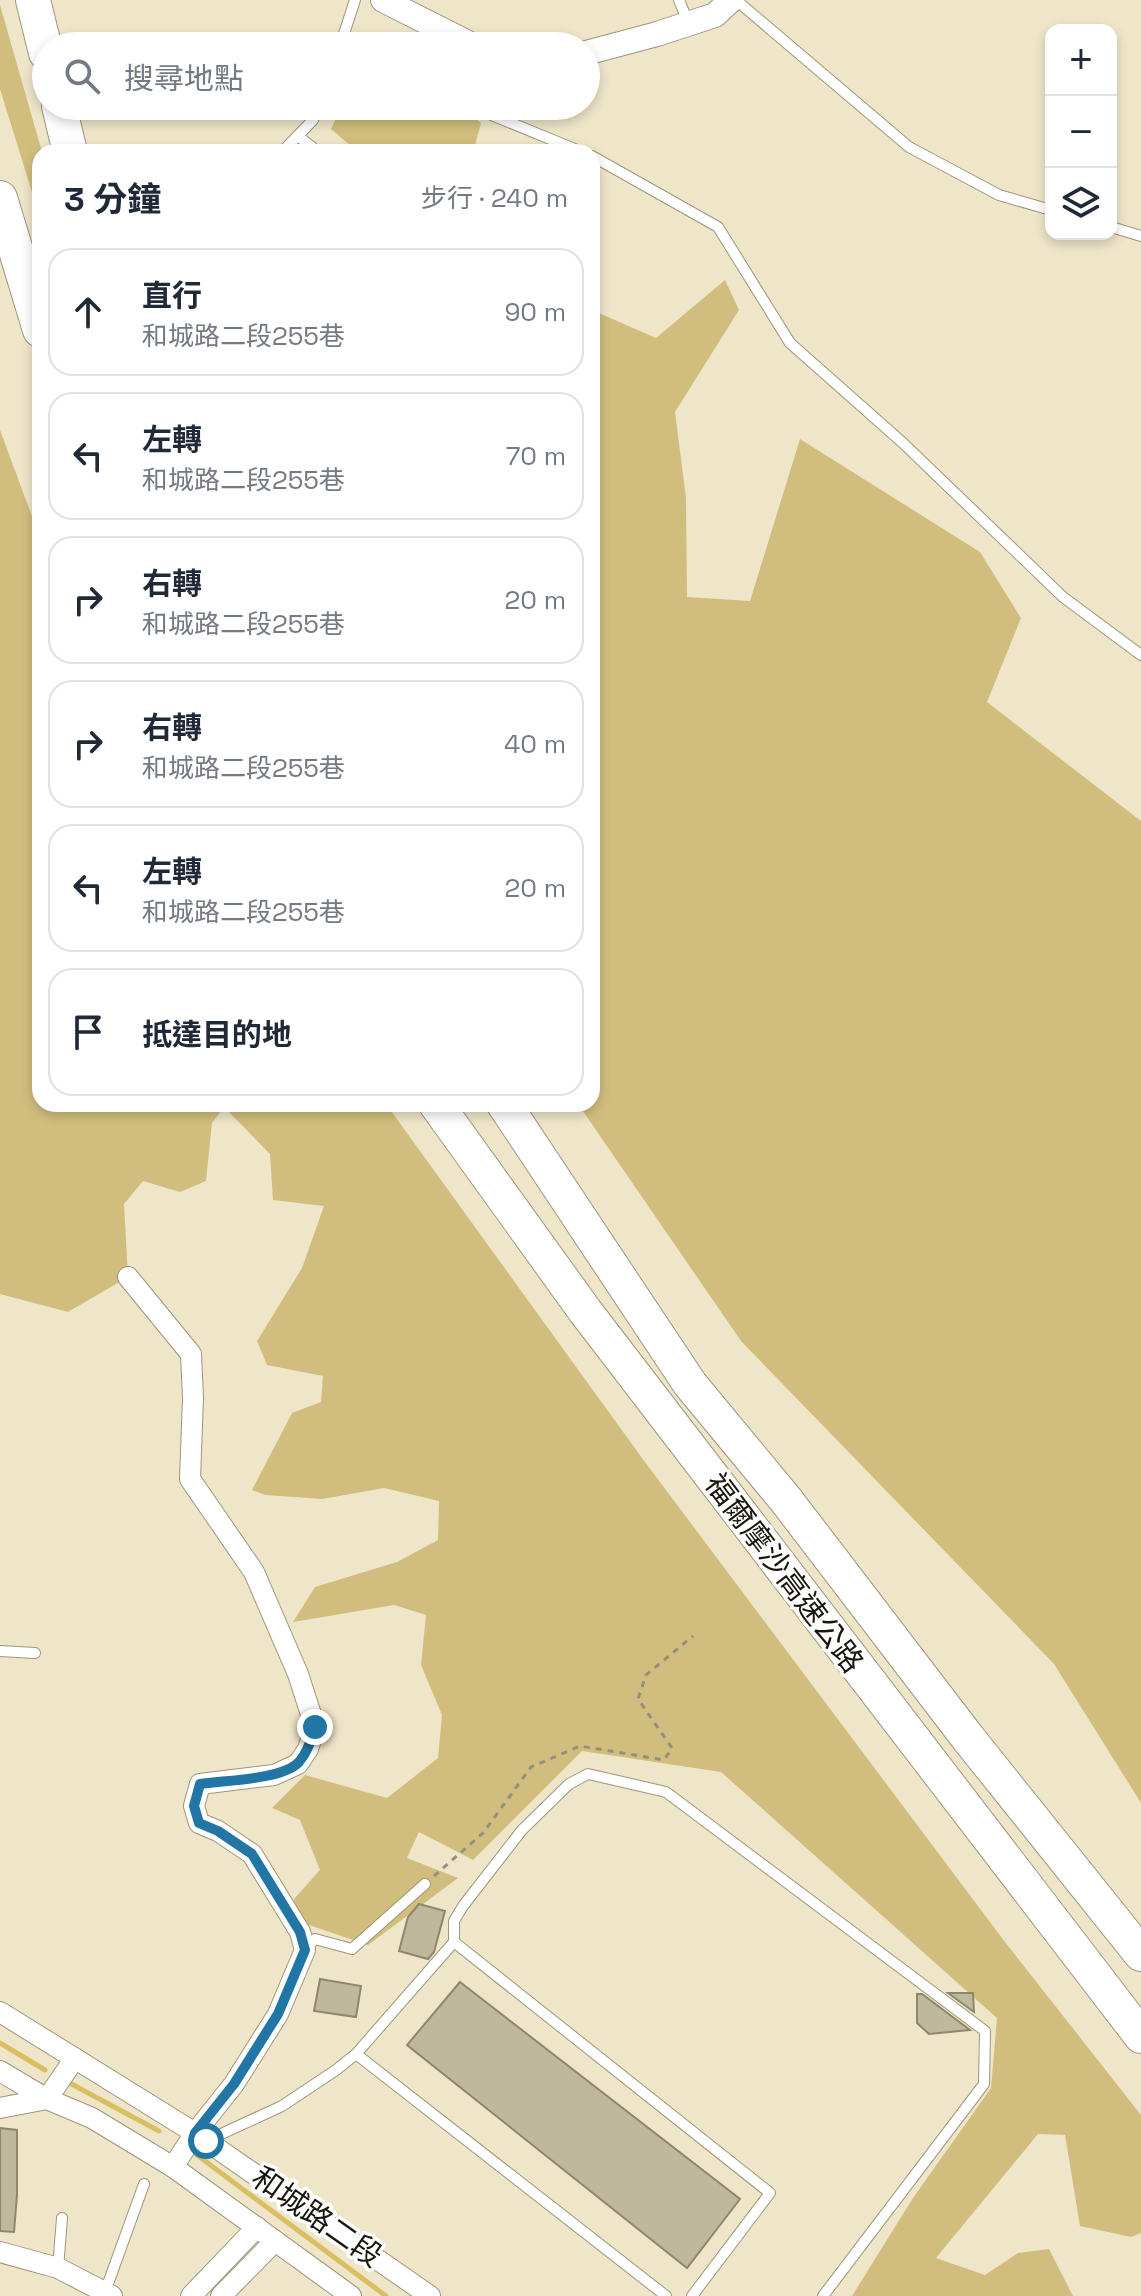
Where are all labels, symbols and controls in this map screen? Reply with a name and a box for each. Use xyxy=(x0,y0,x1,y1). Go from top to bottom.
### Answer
map controls xyxy=(1045,24,1117,240)
button: + xyxy=(1045,24,1117,96)
search box xyxy=(32,32,600,120)
icon: search xyxy=(60,54,104,98)
text: 搜尋地點 xyxy=(124,59,244,98)
button: − xyxy=(1045,96,1117,168)
button: layers xyxy=(1045,168,1117,240)
text: 3 分鐘 xyxy=(64,178,161,221)
text: 步行 · 240 m xyxy=(421,181,568,215)
text: 直行 xyxy=(142,276,202,315)
icon: ahead xyxy=(66,290,110,334)
text: 90 m xyxy=(504,295,566,329)
text: 和城路二段255巷 xyxy=(142,319,345,353)
text: 左轉 xyxy=(142,420,202,459)
icon: left xyxy=(66,434,110,478)
text: 70 m xyxy=(506,439,566,473)
text: 和城路二段255巷 xyxy=(142,463,345,497)
text: 右轉 xyxy=(142,564,202,603)
icon: right xyxy=(66,578,110,622)
text: 20 m xyxy=(505,583,566,617)
text: 和城路二段255巷 xyxy=(142,607,345,641)
text: 右轉 xyxy=(142,708,202,747)
icon: right xyxy=(66,722,110,766)
text: 40 m xyxy=(504,727,566,761)
text: 和城路二段255巷 xyxy=(142,751,345,785)
text: 左轉 xyxy=(142,852,202,891)
icon: left xyxy=(66,866,110,910)
text: 20 m xyxy=(505,871,566,905)
text: 和城路二段255巷 xyxy=(142,895,345,929)
icon: arrive xyxy=(66,1010,110,1054)
text: 抵達目的地 xyxy=(142,1015,292,1054)
street label: 福爾摩沙高速公路 xyxy=(697,1465,872,1680)
route end xyxy=(297,1709,333,1745)
route start xyxy=(188,2123,224,2159)
street label: 和城路二段 xyxy=(245,2158,390,2276)

